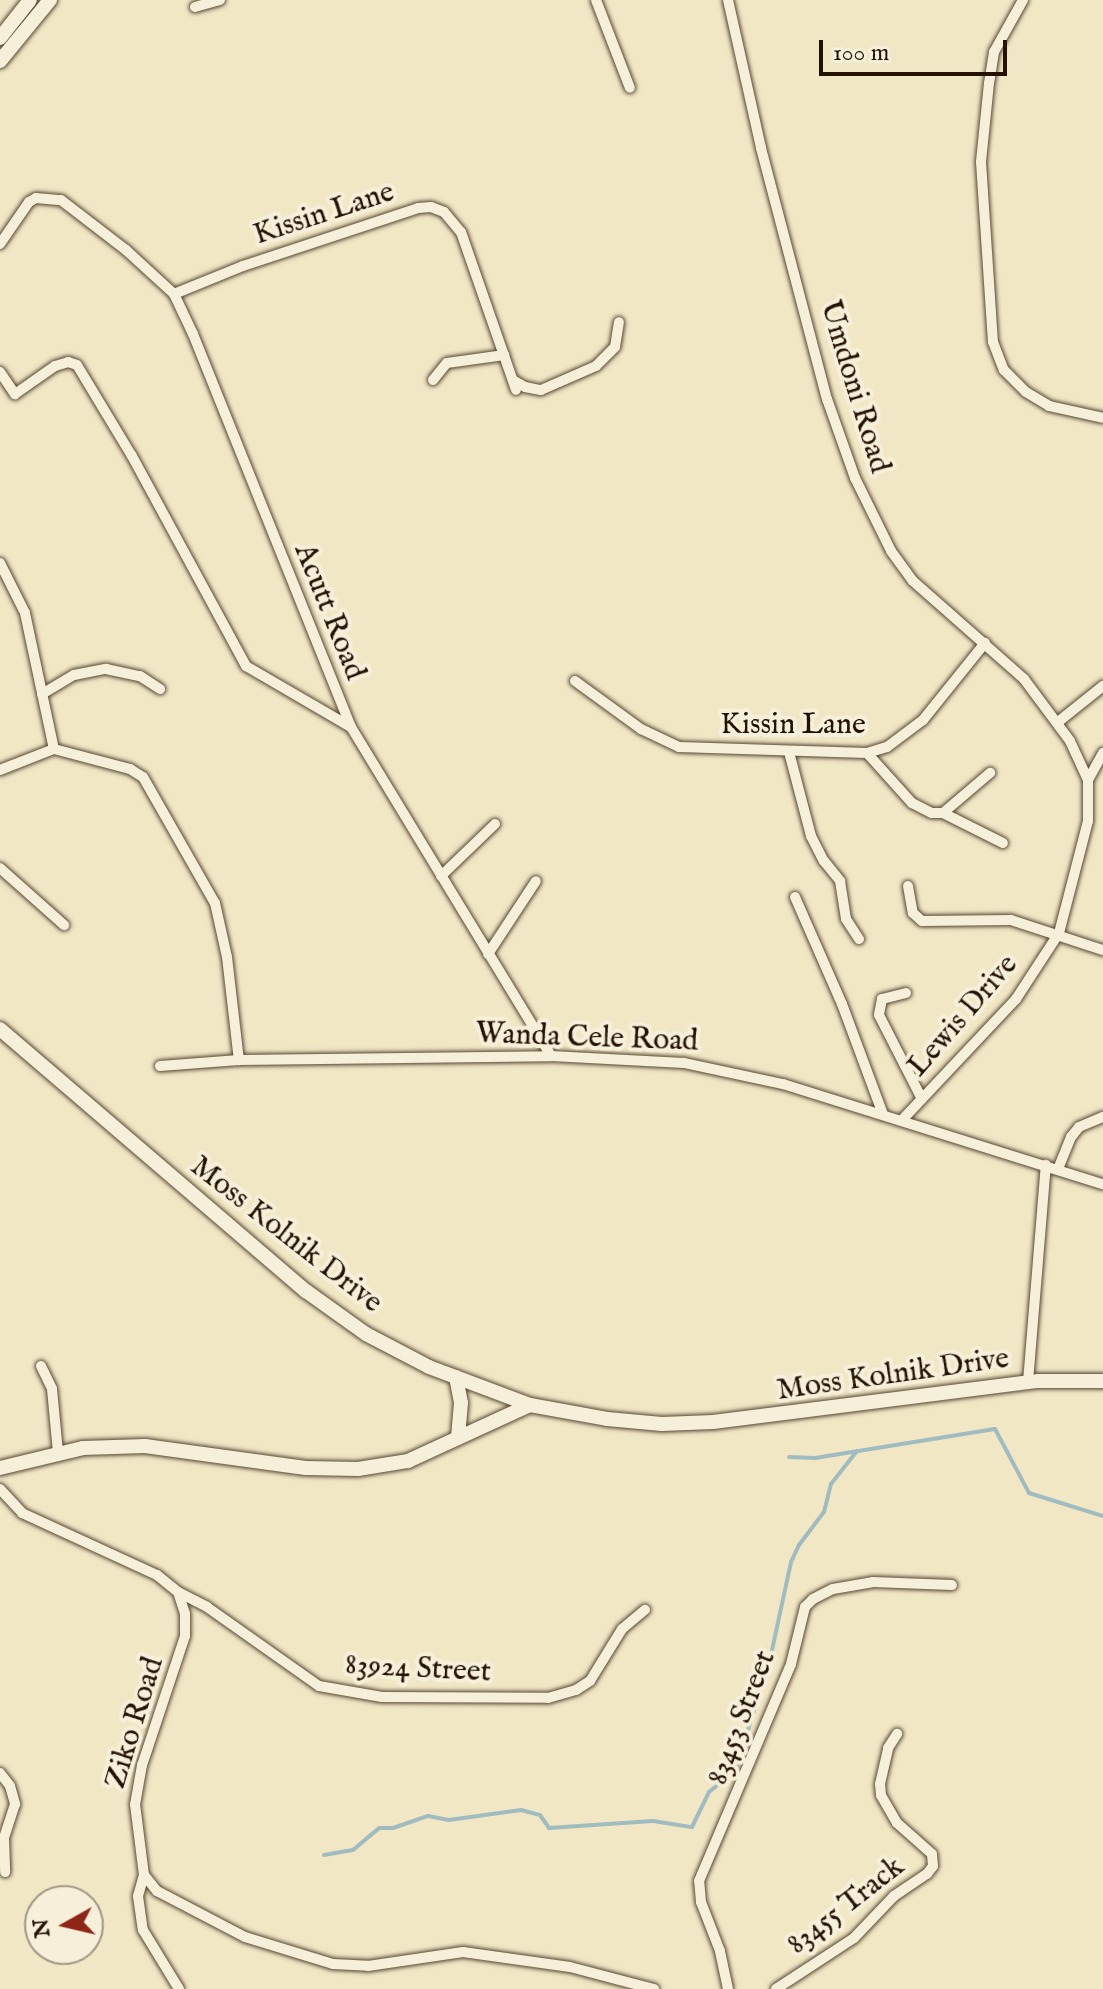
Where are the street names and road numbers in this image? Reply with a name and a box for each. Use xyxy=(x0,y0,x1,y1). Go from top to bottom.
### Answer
street label: Kissin Lane xyxy=(249,174,399,254)
street label: Umdoni Road xyxy=(811,297,897,477)
street label: Acutt Road xyxy=(285,539,373,685)
street label: Kissin Lane xyxy=(720,707,866,743)
street label: Lewis Drive xyxy=(900,948,1026,1084)
street label: Wanda Cele Road xyxy=(475,1016,699,1060)
street label: Moss Kolnik Drive xyxy=(183,1149,389,1321)
street label: Moss Kolnik Drive xyxy=(775,1341,1011,1409)
street label: 83453 Street xyxy=(700,1646,784,1790)
street label: 83924 Street xyxy=(344,1647,492,1691)
street label: Ziko Road xyxy=(98,1653,172,1793)
street label: 83455 Track xyxy=(780,1849,912,1963)

